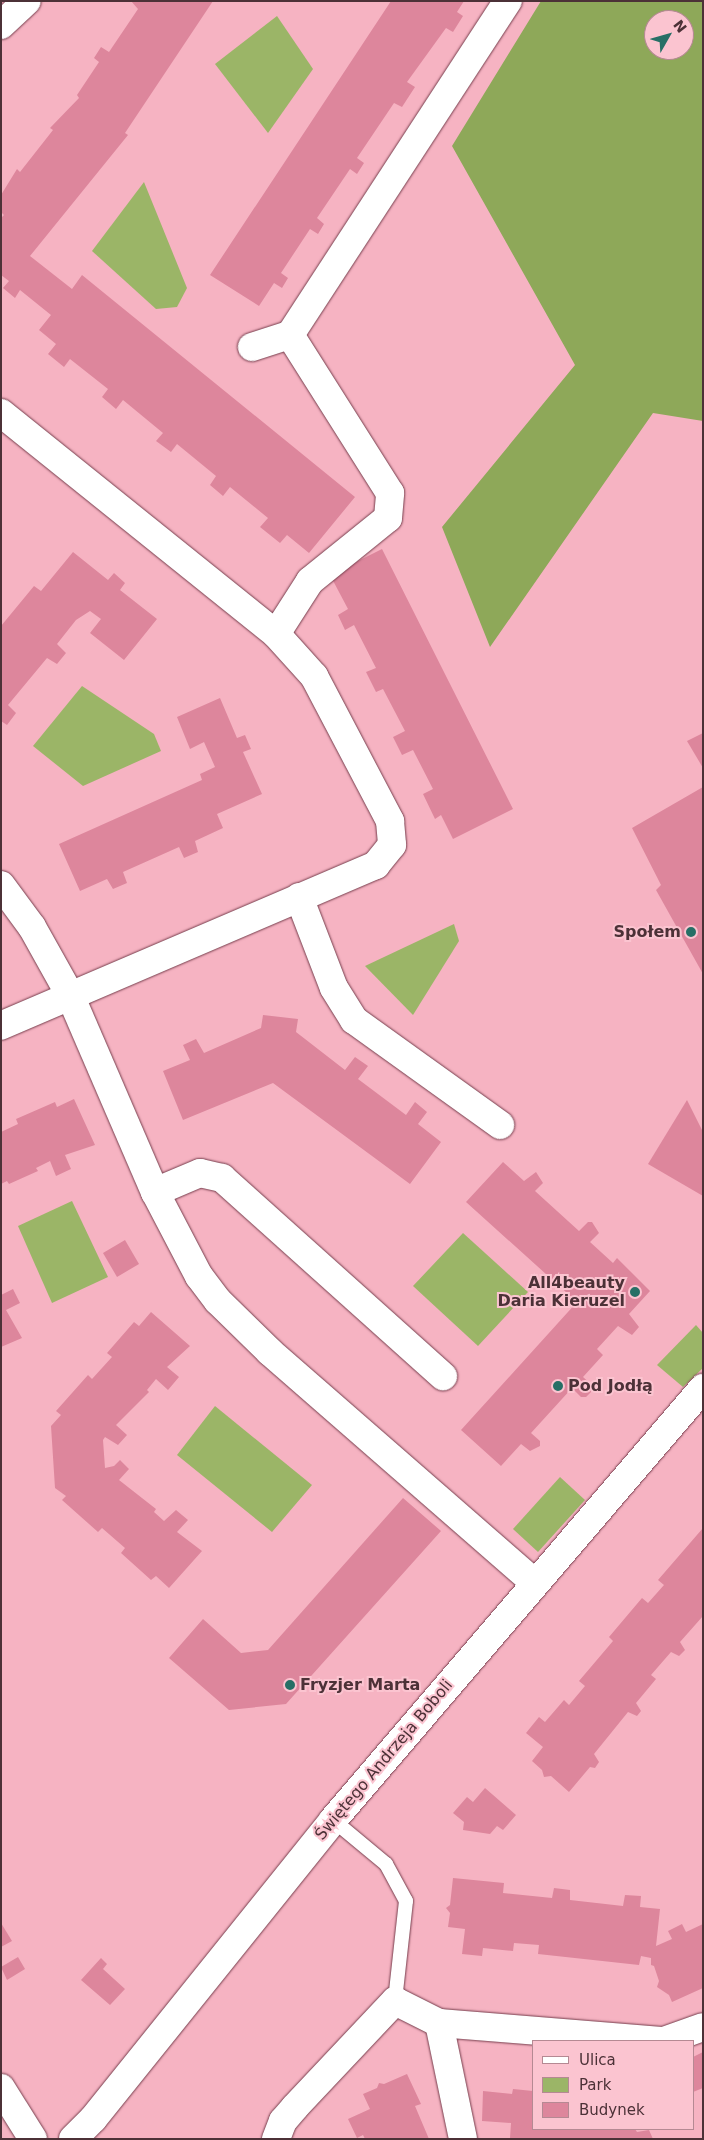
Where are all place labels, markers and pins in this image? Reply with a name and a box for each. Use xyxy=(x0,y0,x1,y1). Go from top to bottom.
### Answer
place label: Społem xyxy=(614,922,681,942)
marker: Społem xyxy=(685,926,697,938)
place label: All4beauty Daria Kieruzel xyxy=(498,1273,625,1311)
marker: All4beauty Daria Kieruzel xyxy=(629,1286,641,1298)
place label: Pod Jodłą xyxy=(568,1376,653,1396)
marker: Pod Jodłą xyxy=(552,1380,564,1392)
place label: Fryzjer Marta xyxy=(300,1675,420,1695)
marker: Fryzjer Marta xyxy=(284,1679,296,1691)

